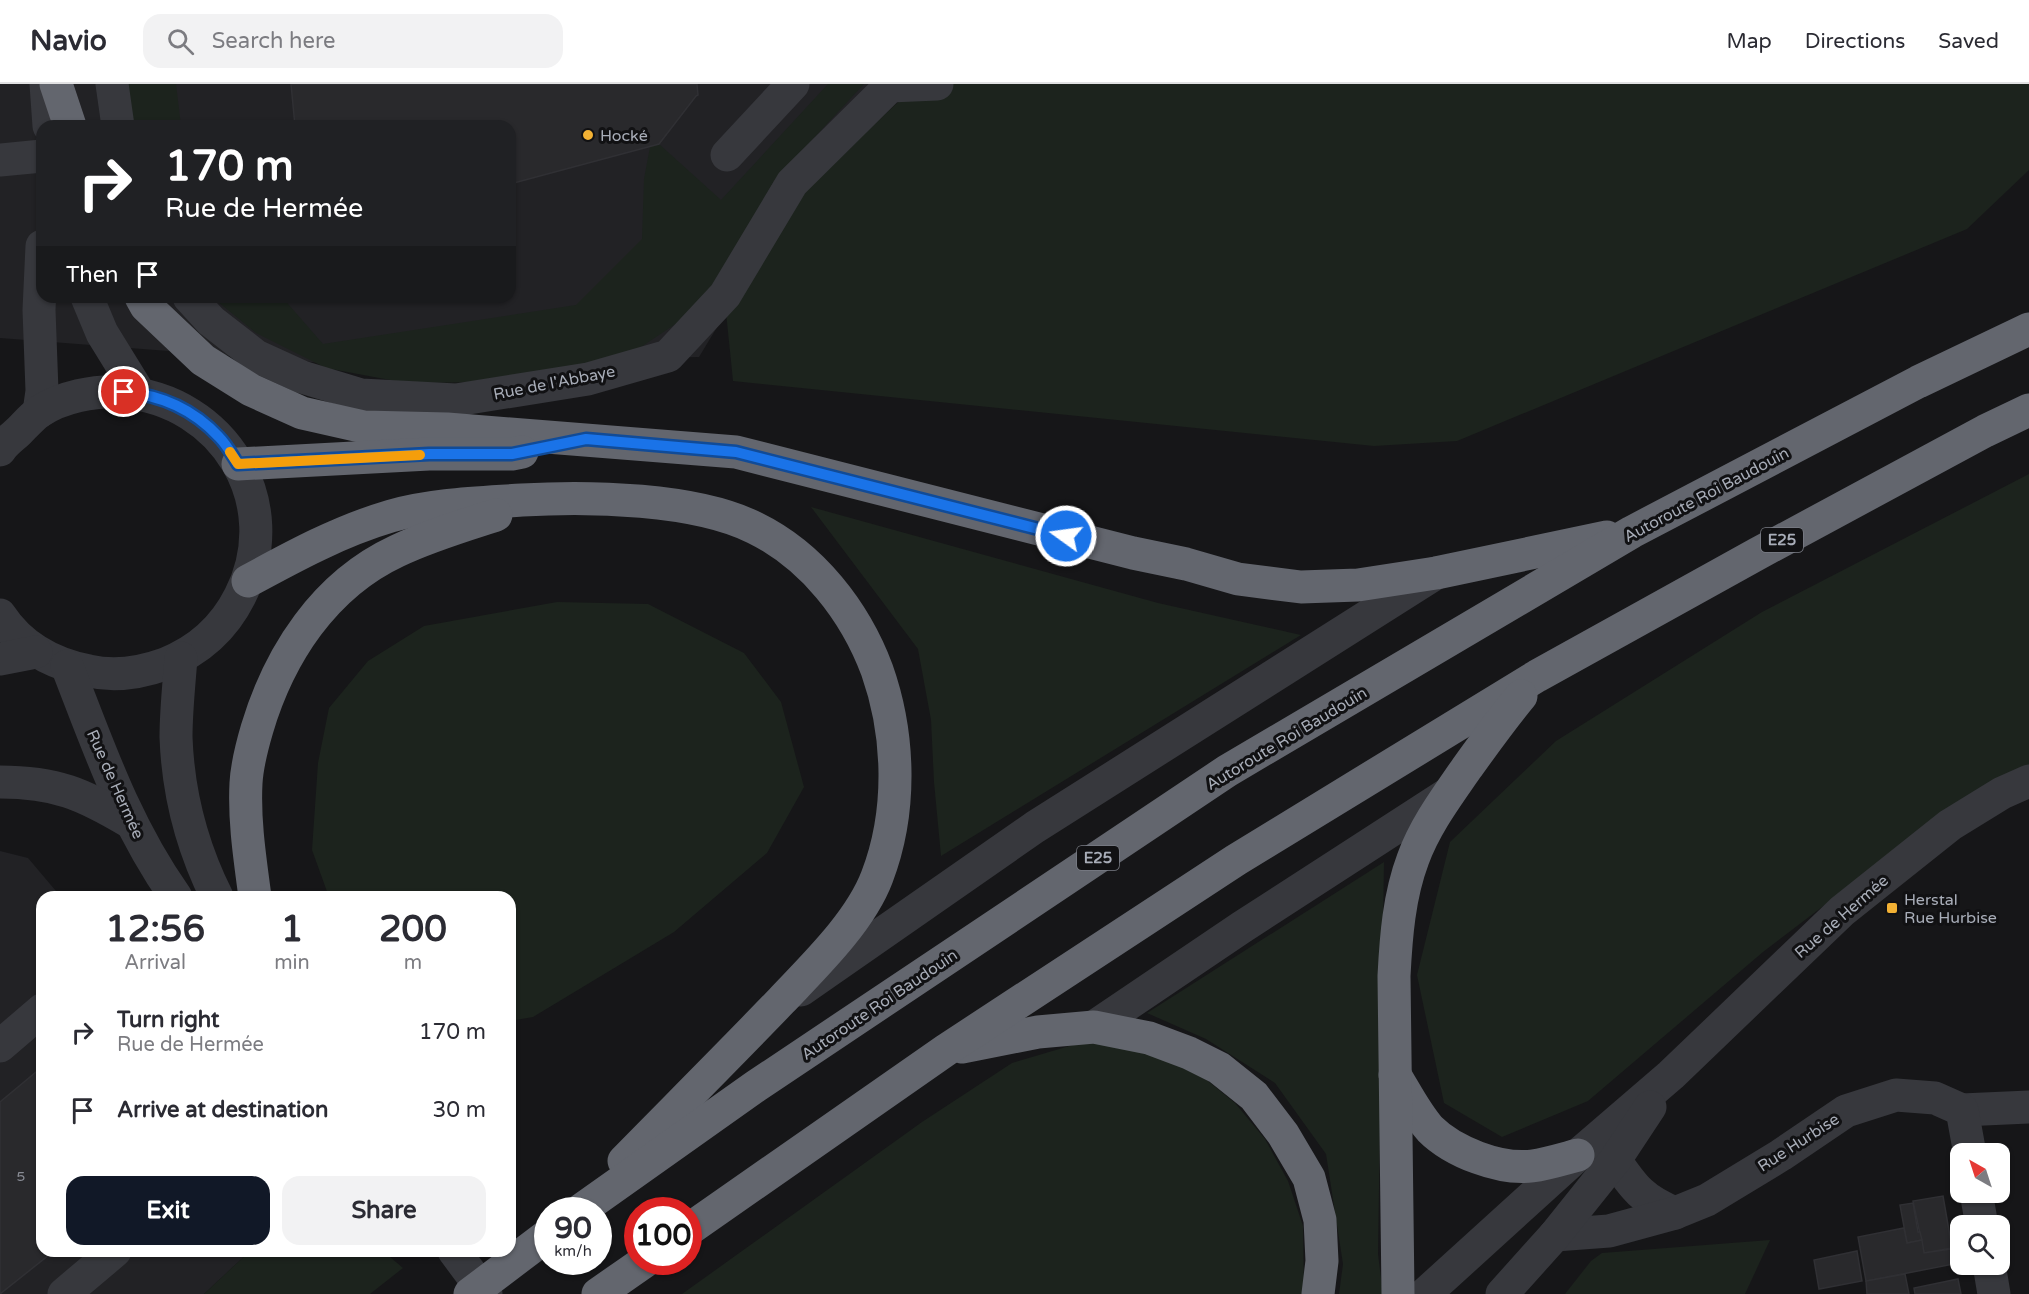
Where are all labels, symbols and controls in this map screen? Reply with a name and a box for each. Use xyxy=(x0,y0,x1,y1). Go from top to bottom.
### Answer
search box xyxy=(143,14,563,68)
text: Navio xyxy=(30,24,107,58)
icon: search xyxy=(164,25,197,58)
text: Search here xyxy=(212,28,336,54)
text: Map xyxy=(1726,29,1772,54)
text: Directions xyxy=(1805,29,1905,54)
text: Saved xyxy=(1938,29,1999,54)
place label: Hocké xyxy=(600,126,648,146)
marker: Hocké xyxy=(581,128,595,142)
text: 170 m xyxy=(165,141,294,192)
icon: right xyxy=(66,144,144,222)
text: Rue de Hermée xyxy=(165,192,363,225)
icon: arrive xyxy=(131,258,164,291)
text: Then xyxy=(66,262,119,288)
street label: Rue de l'Abbaye xyxy=(492,361,617,405)
pin xyxy=(98,366,149,417)
icon: arrive xyxy=(107,375,140,408)
street label: Autoroute Roi Baudouin xyxy=(1621,443,1792,547)
position arrow xyxy=(1034,504,1098,568)
road number: E25 xyxy=(1761,528,1803,552)
street label: Autoroute Roi Baudouin xyxy=(1202,683,1371,795)
street label: Rue de Hermée xyxy=(82,727,148,842)
road number: E25 xyxy=(1077,846,1119,870)
street label: Rue de Hermée xyxy=(1791,871,1893,963)
place label: Herstal Rue Hurbise xyxy=(1904,890,1997,928)
marker: Herstal Rue Hurbise xyxy=(1885,901,1899,915)
text: 12:56 xyxy=(105,908,205,951)
text: 1 xyxy=(281,908,303,951)
text: 200 xyxy=(379,908,447,951)
street label: Autoroute Roi Baudouin xyxy=(798,945,961,1065)
text: Arrival xyxy=(124,951,186,975)
text: min xyxy=(274,951,310,975)
text: m xyxy=(404,951,422,975)
text: Turn right xyxy=(117,1007,219,1033)
icon: right xyxy=(66,1016,99,1049)
text: 170 m xyxy=(419,1019,486,1045)
text: Rue de Hermée xyxy=(117,1033,264,1057)
icon: arrive xyxy=(66,1094,99,1127)
text: Arrive at destination xyxy=(117,1097,328,1123)
text: 30 m xyxy=(432,1097,486,1123)
street label: Rue Hurbise xyxy=(1754,1109,1843,1177)
north arrow xyxy=(1950,1143,2010,1203)
map controls xyxy=(1950,1143,2010,1275)
house number: 5 xyxy=(17,1168,25,1185)
button: Exit xyxy=(66,1176,270,1245)
button: Share xyxy=(282,1176,486,1245)
speed limit sign: 100 xyxy=(624,1197,702,1275)
text: 90 xyxy=(554,1210,592,1247)
button: search xyxy=(1950,1215,2010,1275)
text: km/h xyxy=(554,1242,592,1260)

